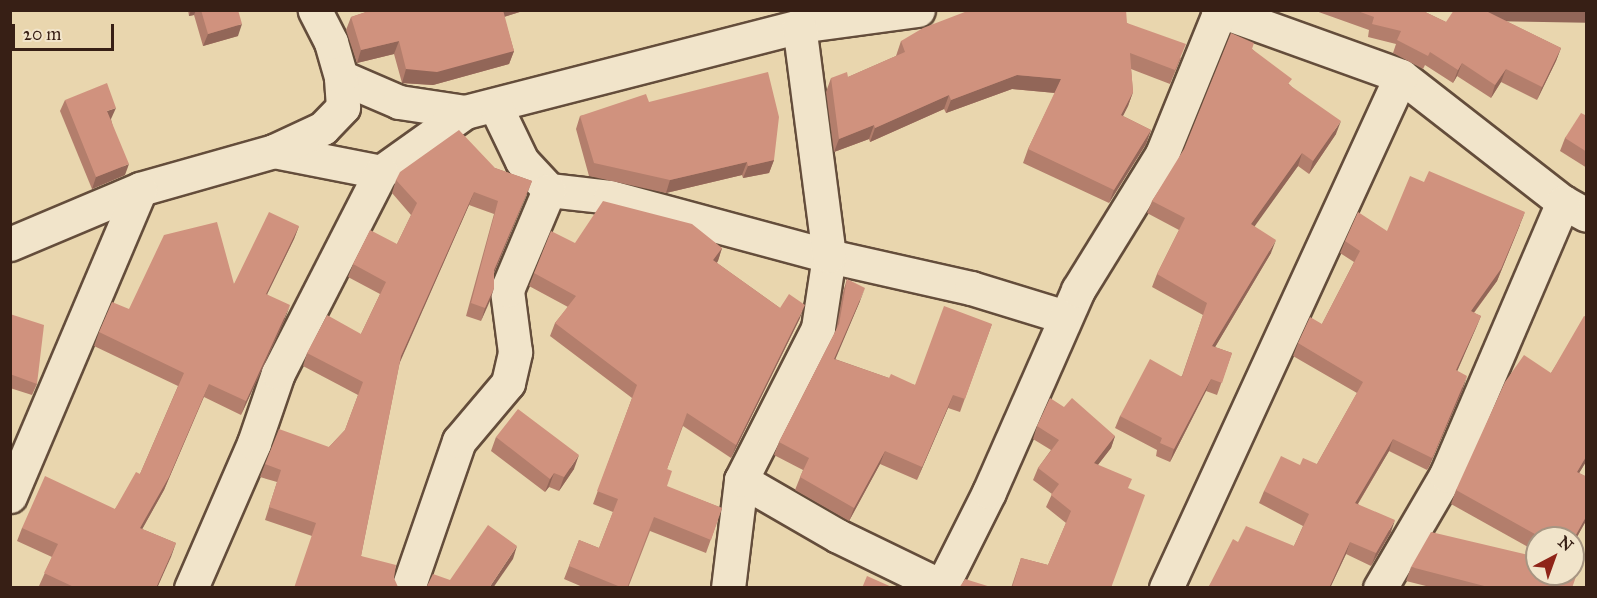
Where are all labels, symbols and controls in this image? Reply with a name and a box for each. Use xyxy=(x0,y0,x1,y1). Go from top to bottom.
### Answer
scale bar xyxy=(15,12,117,50)
text: 20 m xyxy=(23,23,61,45)
north arrow xyxy=(1525,526,1585,586)
text: N xyxy=(1554,532,1577,555)

